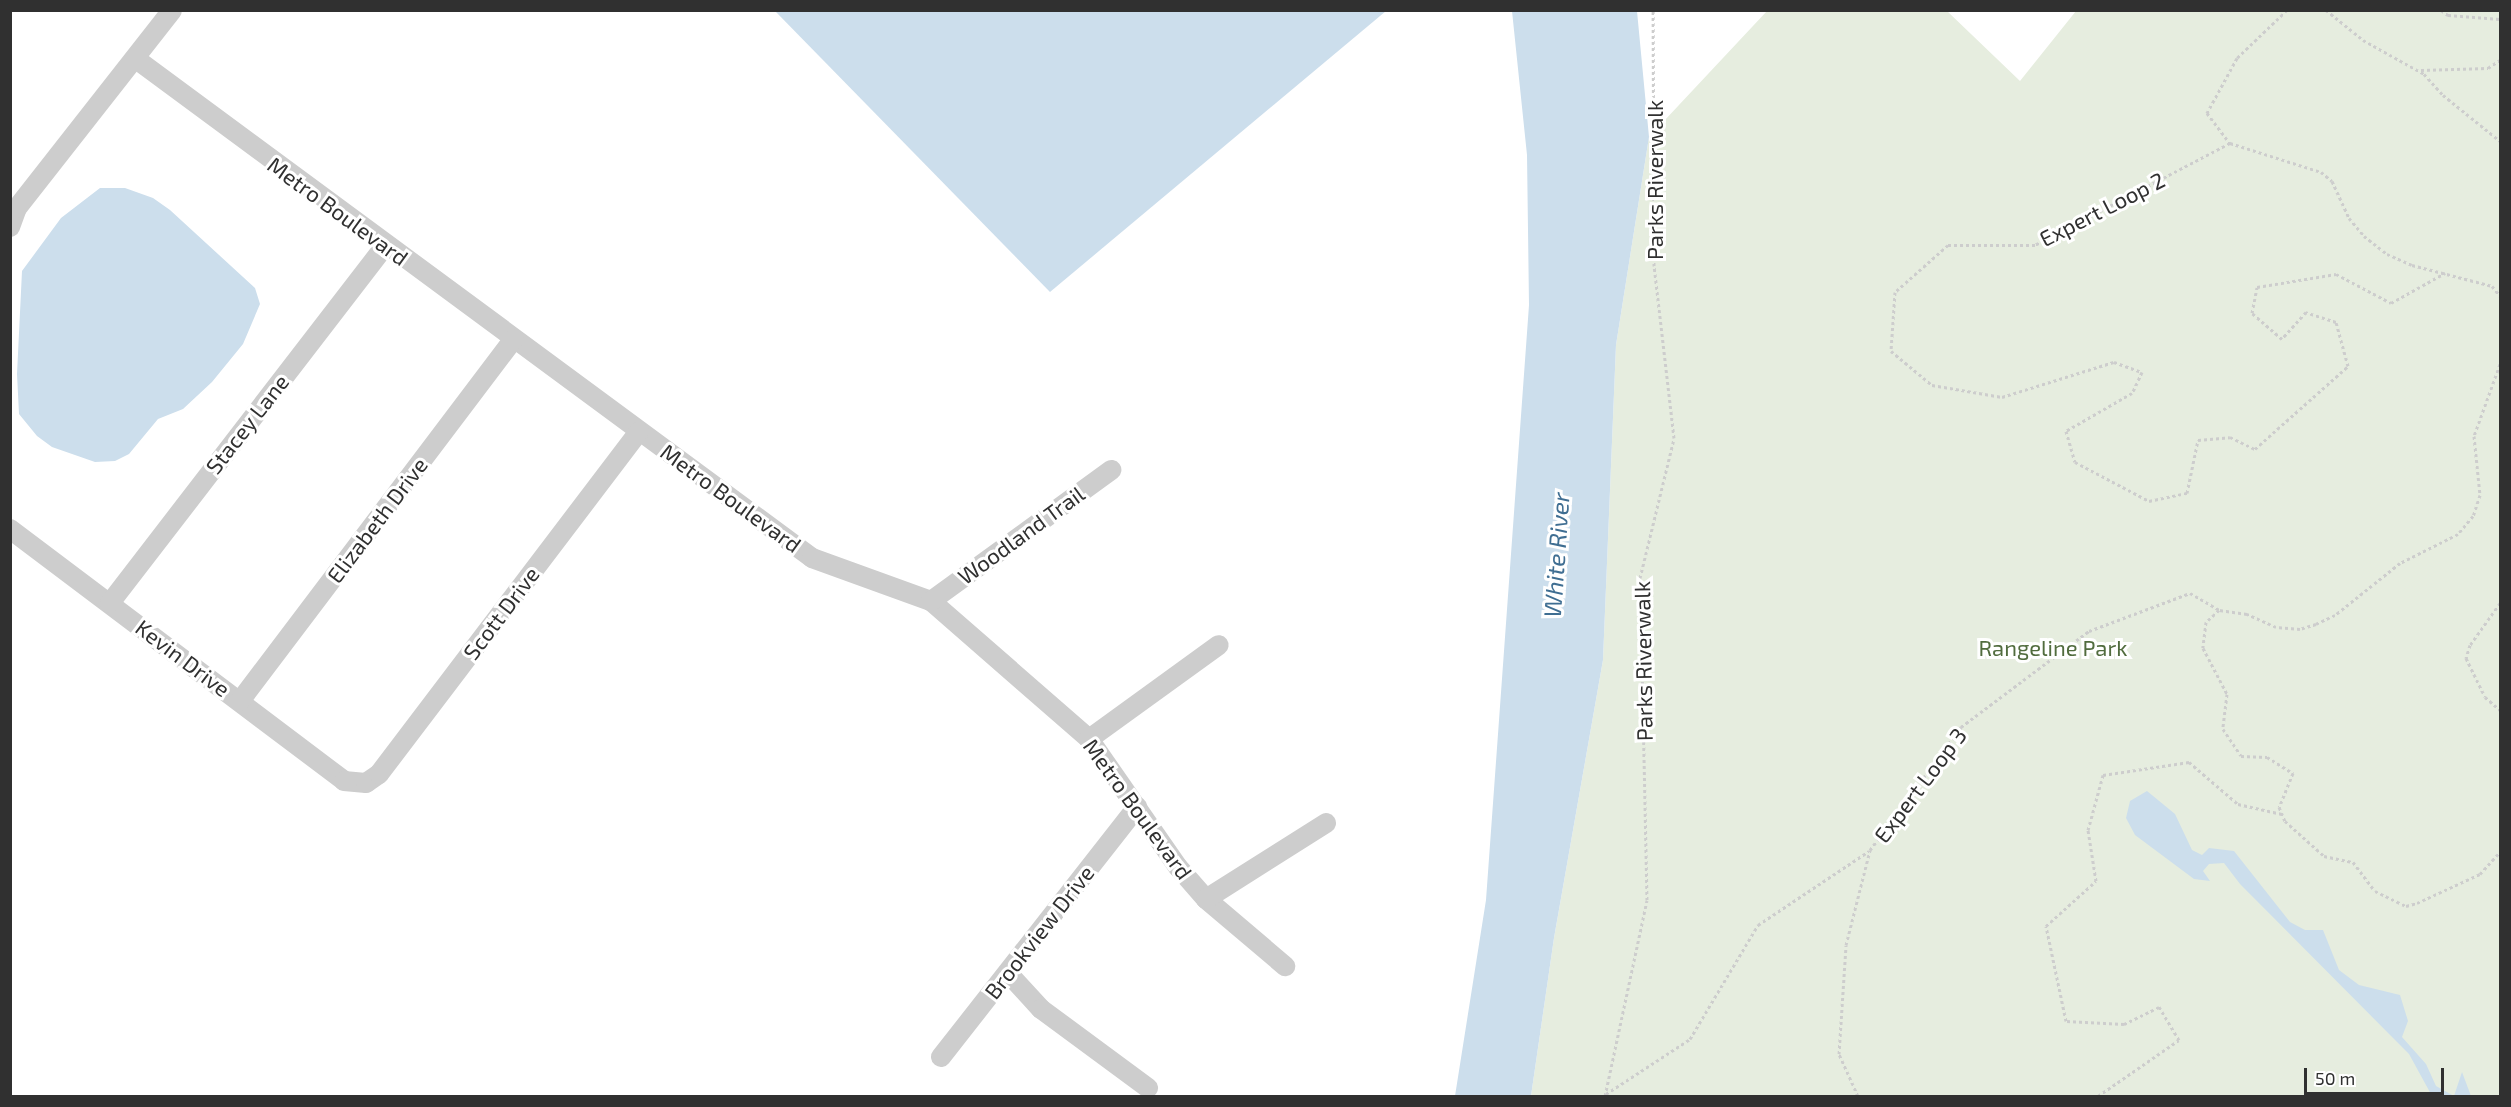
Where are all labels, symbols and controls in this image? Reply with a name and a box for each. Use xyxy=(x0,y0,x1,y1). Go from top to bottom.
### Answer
street label: Parks Riverwalk xyxy=(1642,100,1668,260)
street label: Metro Boulevard xyxy=(263,151,413,271)
street label: Expert Loop 2 xyxy=(2035,166,2169,252)
street label: Stacey Lane xyxy=(200,369,294,479)
street label: Metro Boulevard xyxy=(656,438,806,558)
street label: Elizabeth Drive xyxy=(321,452,433,588)
street label: Woodland Trail xyxy=(952,480,1090,590)
water label: White River xyxy=(1537,491,1575,619)
street label: Scott Drive xyxy=(458,561,544,665)
street label: Parks Riverwalk xyxy=(1628,581,1658,741)
street label: Kevin Drive xyxy=(131,614,235,702)
park label: Rangeline Park xyxy=(1979,635,2127,661)
street label: Expert Loop 3 xyxy=(1868,722,1972,848)
street label: Metro Boulevard xyxy=(1078,734,1198,884)
street label: Brookview Drive xyxy=(979,860,1099,1004)
scale bar xyxy=(2307,1056,2446,1094)
text: 50 m xyxy=(2315,1067,2355,1089)

